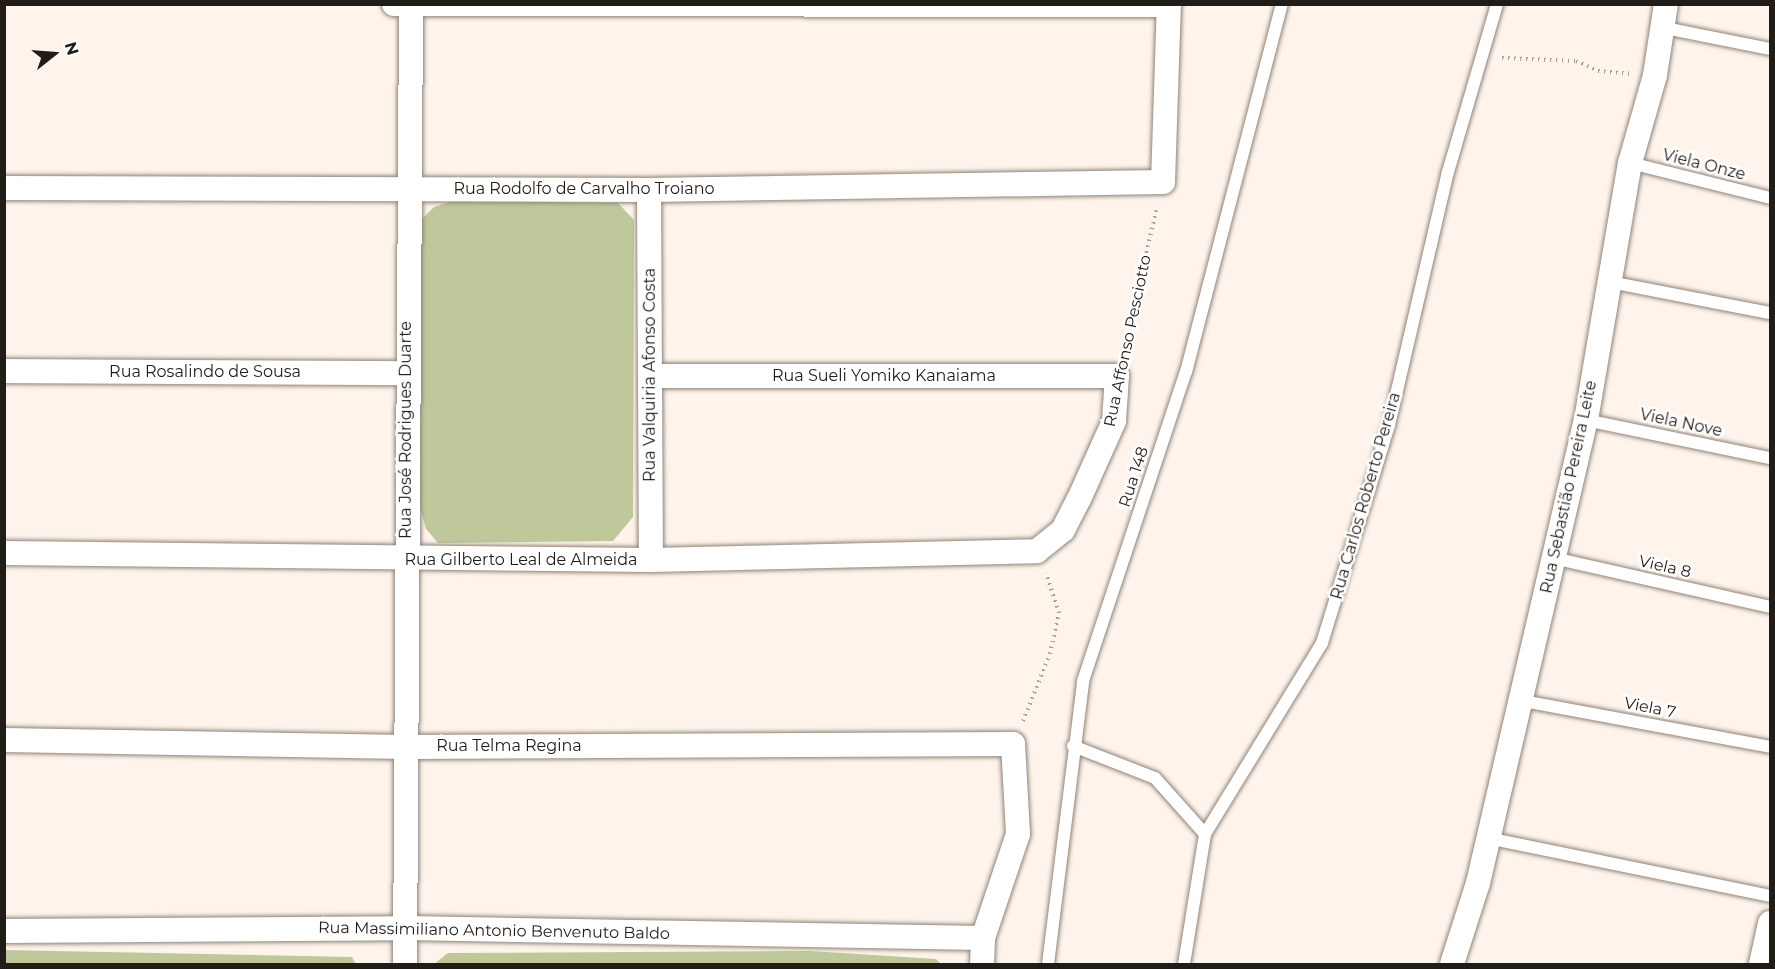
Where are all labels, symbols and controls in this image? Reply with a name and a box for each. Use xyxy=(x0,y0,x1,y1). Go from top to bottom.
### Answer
north arrow xyxy=(24,24,84,84)
text: N xyxy=(61,40,83,58)
street label: Viela Onze xyxy=(1661,145,1747,185)
street label: Rua Rodolfo de Carvalho Troiano xyxy=(453,179,715,199)
street label: Rua Affonso Pesciotto xyxy=(1100,253,1156,429)
street label: Rua Valquiria Afonso Costa xyxy=(640,268,660,482)
street label: Rua José Rodrigues Duarte xyxy=(396,321,416,539)
street label: Rua Rosalindo de Sousa xyxy=(109,362,301,382)
street label: Rua Sueli Yomiko Kanaiama xyxy=(772,366,996,386)
street label: Rua Sebastião Pereira Leite xyxy=(1537,379,1601,595)
street label: Rua Carlos Roberto Pereira xyxy=(1327,390,1405,602)
street label: Viela Nove xyxy=(1638,405,1724,441)
street label: Rua 148 xyxy=(1115,444,1153,510)
street label: Rua Gilberto Leal de Almeida xyxy=(405,550,637,570)
street label: Viela 8 xyxy=(1637,552,1693,582)
street label: Viela 7 xyxy=(1623,694,1677,722)
street label: Rua Telma Regina xyxy=(436,736,582,756)
street label: Rua Massimiliano Antonio Benvenuto Baldo xyxy=(318,918,670,944)

